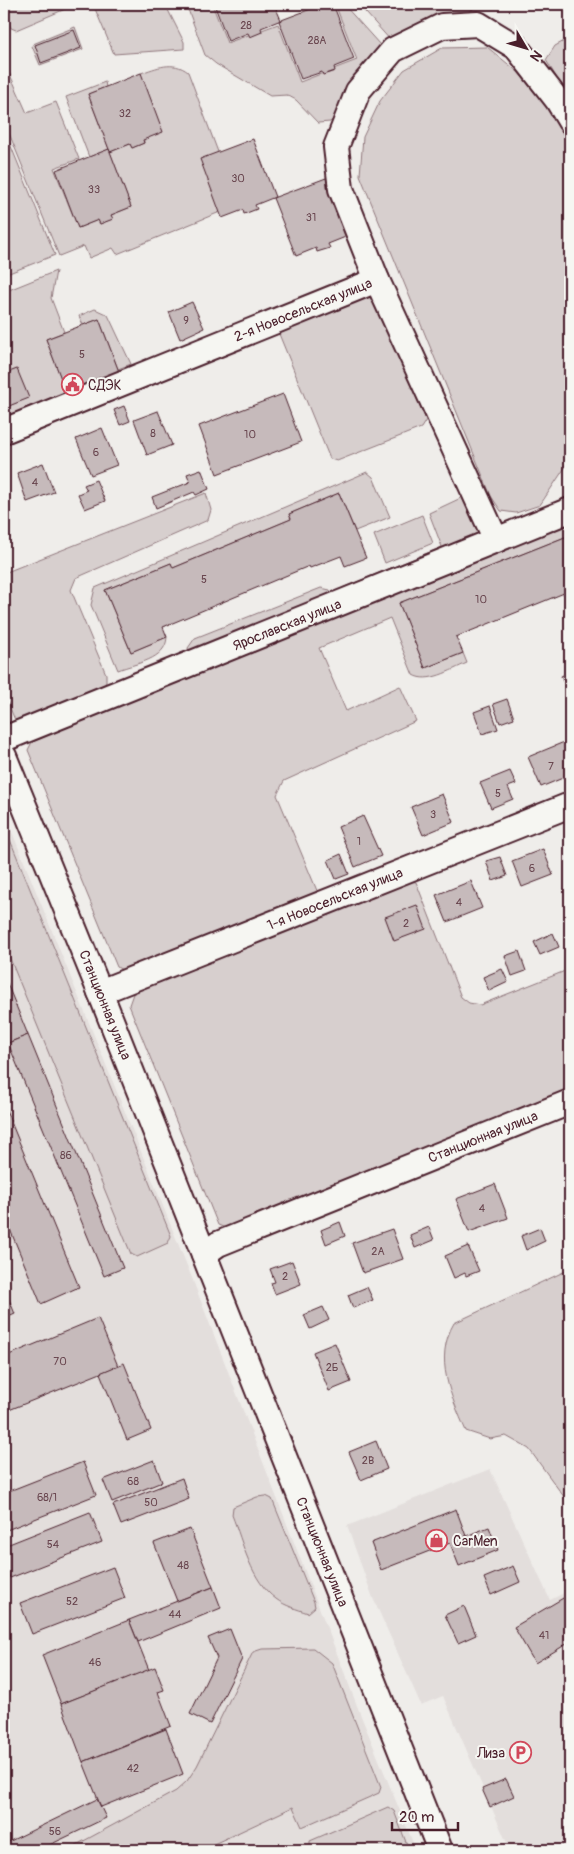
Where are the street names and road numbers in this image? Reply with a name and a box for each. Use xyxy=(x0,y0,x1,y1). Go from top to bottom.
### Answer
street label: 2-я Новосельская улица xyxy=(232,275,374,345)
street label: Ярославская улица xyxy=(230,595,344,655)
street label: 1-я Новосельская улица xyxy=(265,864,405,934)
street label: Станционная улица xyxy=(75,948,135,1062)
street label: Станционная улица xyxy=(426,1107,540,1167)
street label: Станционная улица xyxy=(292,1495,352,1609)

